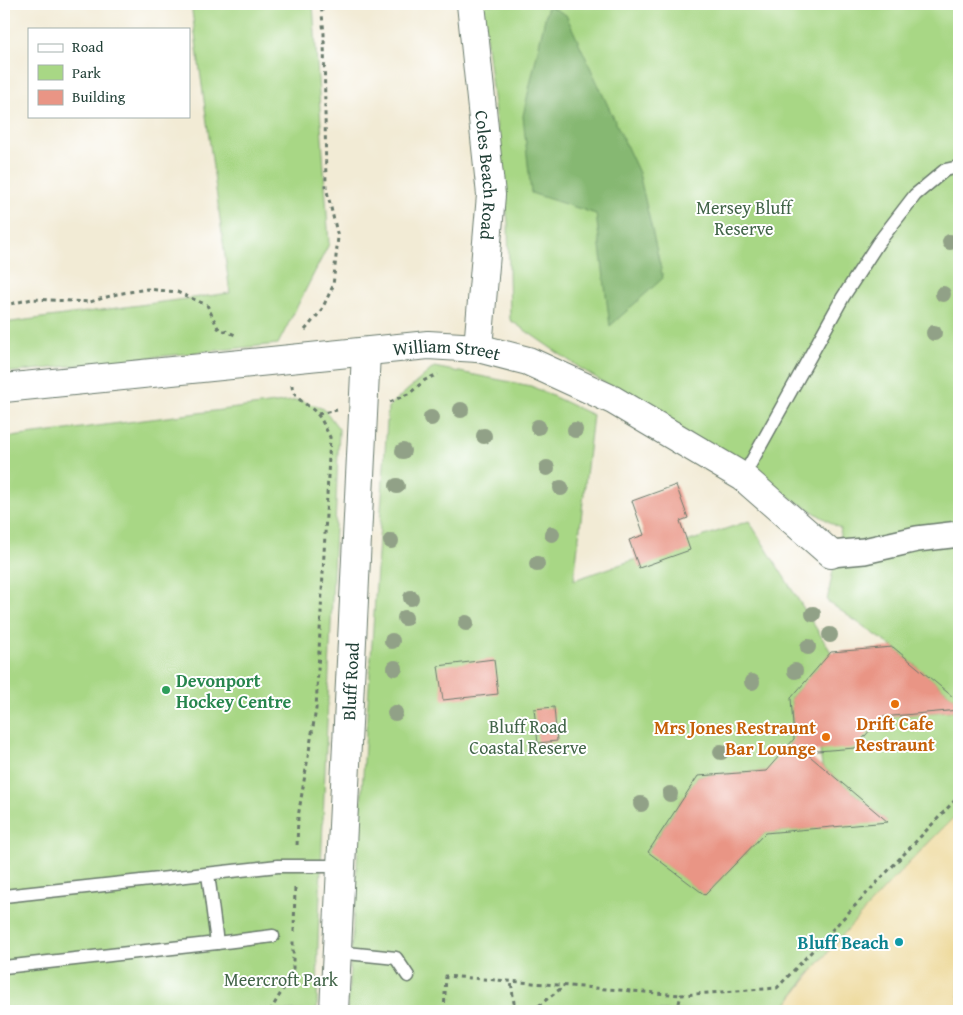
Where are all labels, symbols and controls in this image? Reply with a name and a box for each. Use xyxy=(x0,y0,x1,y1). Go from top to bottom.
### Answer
legend xyxy=(28,28,190,118)
text: Road xyxy=(72,36,103,57)
text: Park xyxy=(72,62,101,83)
text: Building xyxy=(72,86,126,107)
street label: Coles Beach Road xyxy=(469,109,505,241)
park label: Mersey Bluff Reserve xyxy=(696,194,794,242)
street label: William Street xyxy=(391,332,504,367)
street label: Bluff Road xyxy=(335,641,365,721)
place label: Devonport Hockey Centre xyxy=(176,667,291,715)
marker: Devonport Hockey Centre xyxy=(160,684,172,696)
marker: Drift Cafe Restraunt xyxy=(889,698,901,710)
place label: Drift Cafe Restraunt xyxy=(855,710,935,758)
park label: Bluff Road Coastal Reserve xyxy=(469,713,587,761)
place label: Mrs Jones Restraunt Bar Lounge xyxy=(654,714,816,762)
marker: Mrs Jones Restraunt Bar Lounge xyxy=(820,731,832,743)
place label: Bluff Beach xyxy=(798,929,889,956)
marker: Bluff Beach xyxy=(893,936,905,948)
park label: Meercroft Park xyxy=(224,966,339,993)

